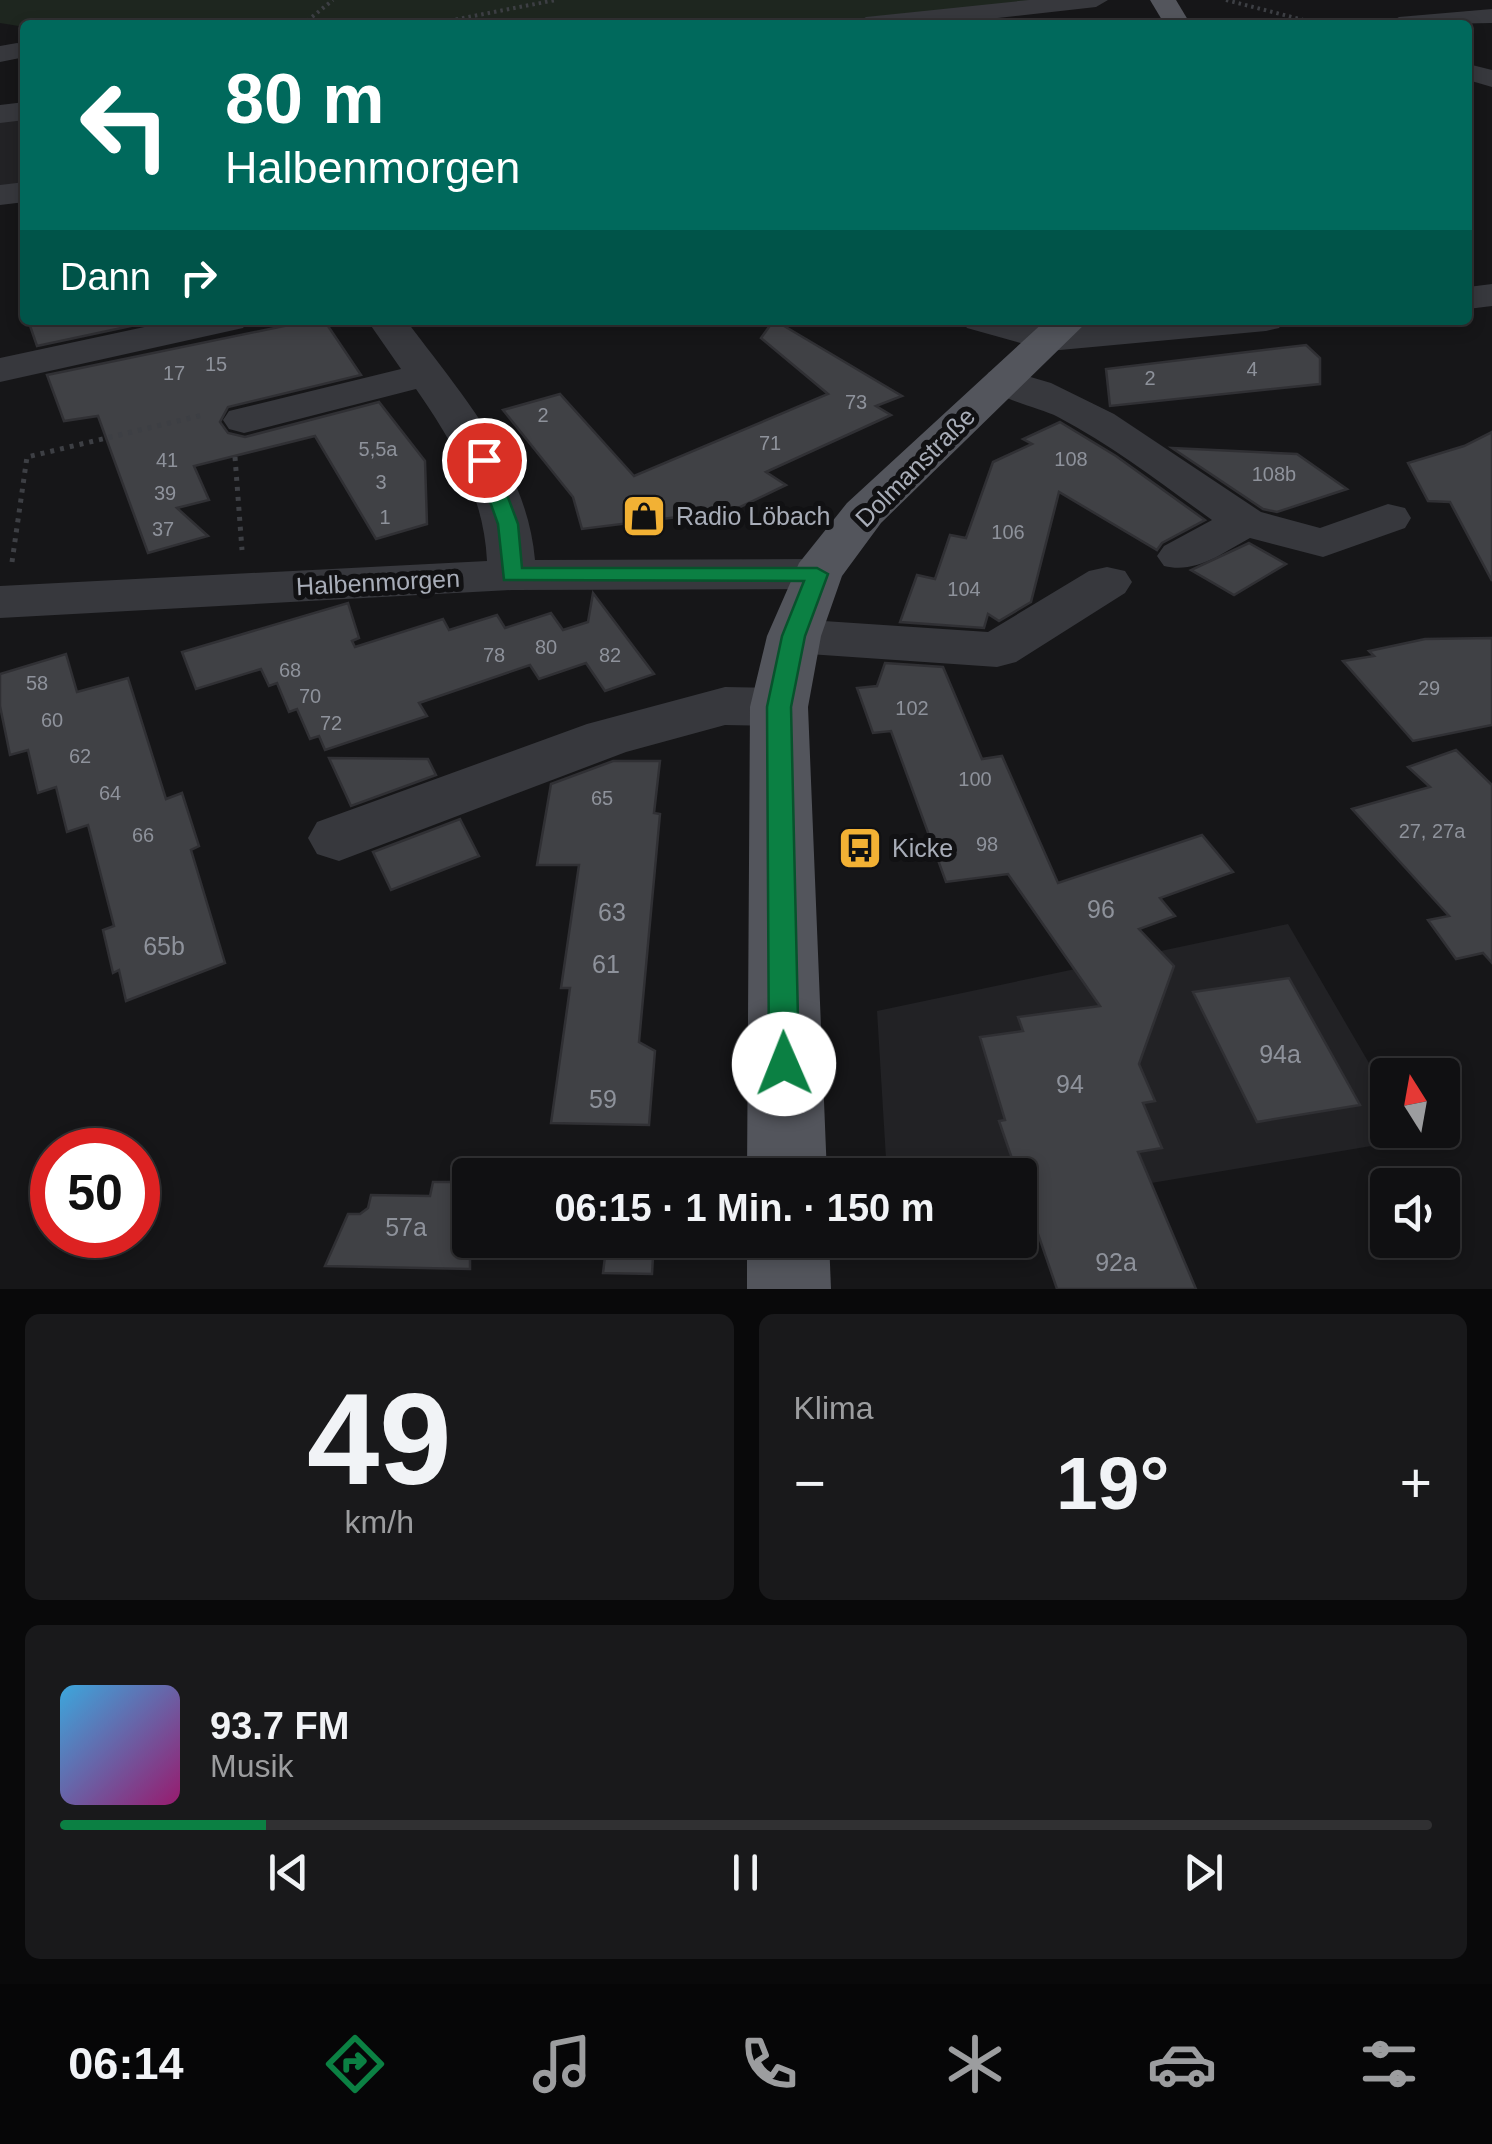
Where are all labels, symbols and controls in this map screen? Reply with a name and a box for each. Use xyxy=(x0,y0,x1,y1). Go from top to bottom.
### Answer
icon: left xyxy=(60,60,190,190)
text: 80 m xyxy=(225,60,385,138)
text: Halbenmorgen xyxy=(225,142,520,193)
icon: right xyxy=(171,250,226,305)
text: Dann xyxy=(60,256,151,298)
house number: 15 xyxy=(205,353,227,375)
house number: 4 xyxy=(1246,358,1258,380)
house number: 17 xyxy=(163,362,185,384)
house number: 2 xyxy=(1144,367,1156,389)
house number: 73 xyxy=(845,391,867,413)
street label: Dolmanstraße xyxy=(850,402,980,532)
house number: 2 xyxy=(537,404,549,426)
pin xyxy=(442,418,527,503)
house number: 71 xyxy=(759,432,781,454)
icon: arrive xyxy=(457,433,512,488)
house number: 5,5a xyxy=(359,438,398,460)
house number: 108 xyxy=(1054,448,1088,470)
house number: 41 xyxy=(156,449,178,471)
house number: 108b xyxy=(1252,463,1296,485)
house number: 3 xyxy=(375,471,387,493)
house number: 39 xyxy=(154,482,176,504)
shop icon: Radio Löbach xyxy=(621,493,667,539)
place label: Radio Löbach xyxy=(676,502,830,530)
house number: 1 xyxy=(379,506,391,528)
house number: 37 xyxy=(152,518,174,540)
house number: 106 xyxy=(991,521,1025,543)
street label: Halbenmorgen xyxy=(295,564,461,600)
house number: 104 xyxy=(947,578,981,600)
house number: 80 xyxy=(535,636,557,658)
house number: 78 xyxy=(483,644,505,666)
house number: 82 xyxy=(599,644,621,666)
house number: 68 xyxy=(279,659,301,681)
house number: 58 xyxy=(26,672,48,694)
house number: 29 xyxy=(1418,677,1440,699)
house number: 70 xyxy=(299,685,321,707)
house number: 102 xyxy=(895,697,929,719)
house number: 60 xyxy=(41,709,63,731)
house number: 72 xyxy=(320,712,342,734)
house number: 62 xyxy=(69,745,91,767)
house number: 100 xyxy=(958,768,992,790)
house number: 64 xyxy=(99,782,121,804)
house number: 65 xyxy=(591,787,613,809)
house number: 27, 27a xyxy=(1399,820,1466,842)
house number: 66 xyxy=(132,824,154,846)
bus stop icon: Kicke xyxy=(837,825,883,871)
house number: 98 xyxy=(976,833,998,855)
place label: Kicke xyxy=(892,834,953,862)
house number: 96 xyxy=(1087,895,1115,923)
house number: 63 xyxy=(598,898,626,926)
house number: 65b xyxy=(143,932,185,960)
house number: 61 xyxy=(592,950,620,978)
position arrow xyxy=(732,1012,836,1116)
house number: 94a xyxy=(1259,1040,1301,1068)
north arrow xyxy=(1370,1058,1460,1148)
map controls xyxy=(1370,1058,1460,1258)
house number: 94 xyxy=(1056,1070,1084,1098)
house number: 59 xyxy=(589,1085,617,1113)
speed limit sign: 50 xyxy=(30,1128,160,1258)
button: sound xyxy=(1370,1168,1460,1258)
text: 06:15 · 1 Min. · 150 m xyxy=(554,1187,935,1229)
house number: 57a xyxy=(385,1213,427,1241)
house number: 92a xyxy=(1095,1248,1137,1276)
text: 49 xyxy=(307,1366,452,1512)
text: Klima xyxy=(794,1390,874,1426)
text: 19° xyxy=(1056,1441,1169,1525)
text: − xyxy=(794,1452,826,1514)
text: + xyxy=(1400,1452,1432,1514)
text: km/h xyxy=(345,1504,414,1540)
text: 93.7 FM xyxy=(210,1705,349,1747)
text: Musik xyxy=(210,1748,294,1784)
icon: previous xyxy=(261,1845,316,1900)
icon: pause xyxy=(718,1845,773,1900)
icon: next xyxy=(1176,1845,1231,1900)
icon: directions xyxy=(320,2029,390,2099)
icon: music xyxy=(527,2029,597,2099)
icon: phone xyxy=(734,2029,804,2099)
icon: climate xyxy=(940,2029,1010,2099)
icon: car xyxy=(1147,2029,1217,2099)
icon: filters xyxy=(1354,2029,1424,2099)
text: 06:14 xyxy=(68,2038,183,2089)

